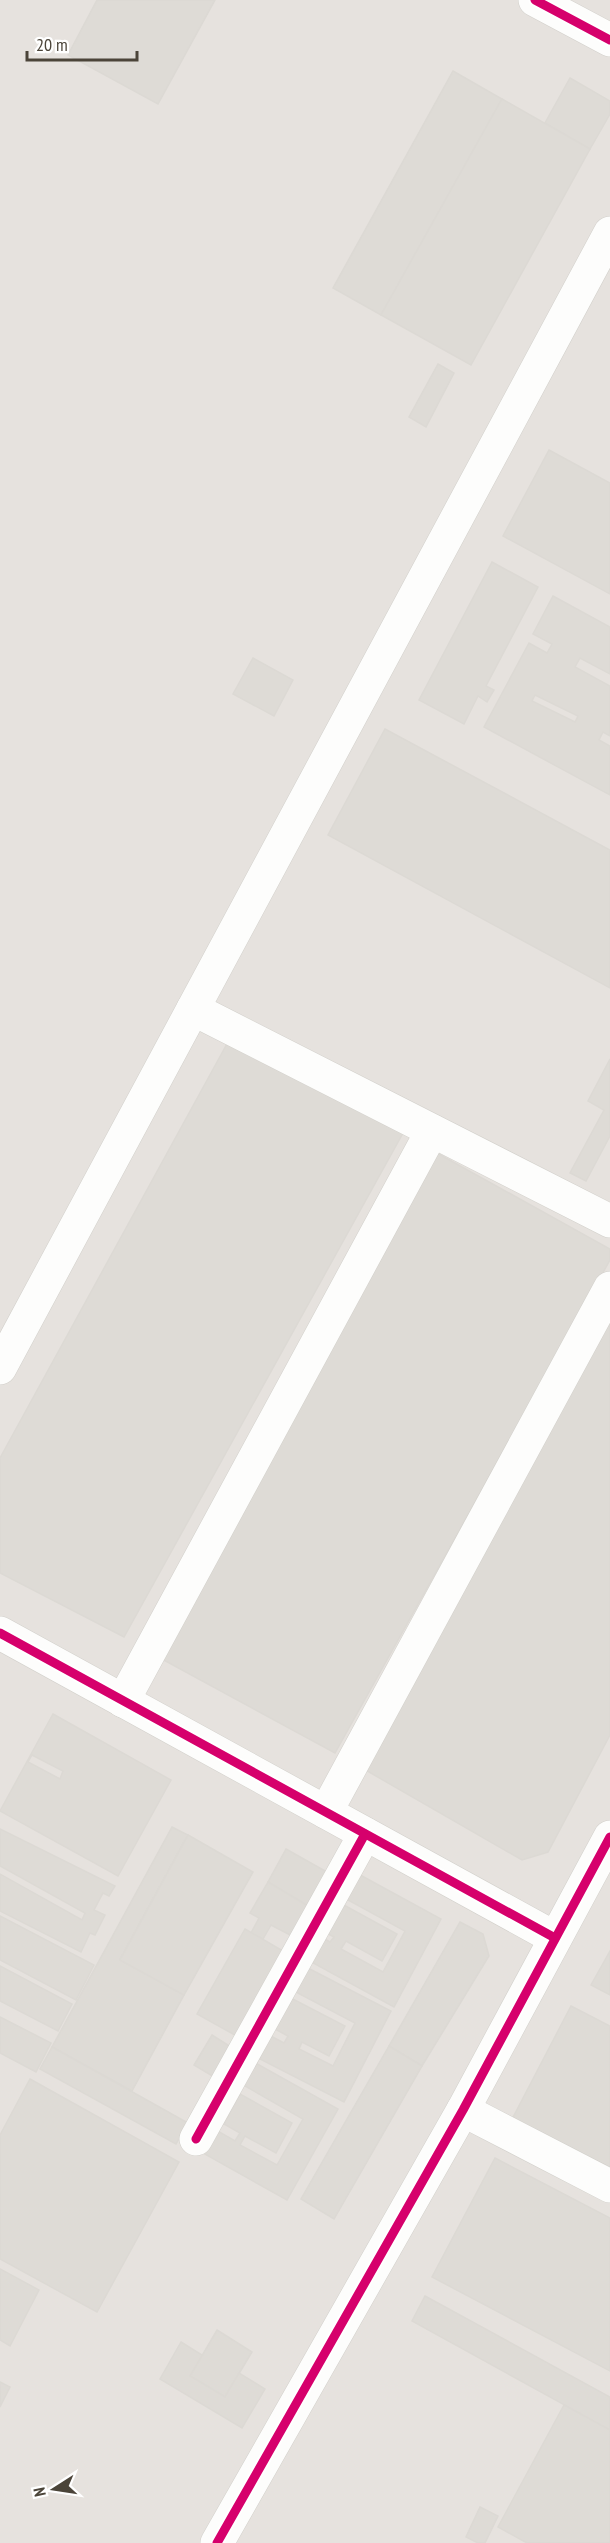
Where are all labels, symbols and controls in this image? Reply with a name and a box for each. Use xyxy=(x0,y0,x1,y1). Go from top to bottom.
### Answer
scale bar xyxy=(27,24,136,62)
text: 20 m xyxy=(36,33,68,56)
north arrow xyxy=(24,2459,84,2519)
text: N xyxy=(29,2486,50,2498)

